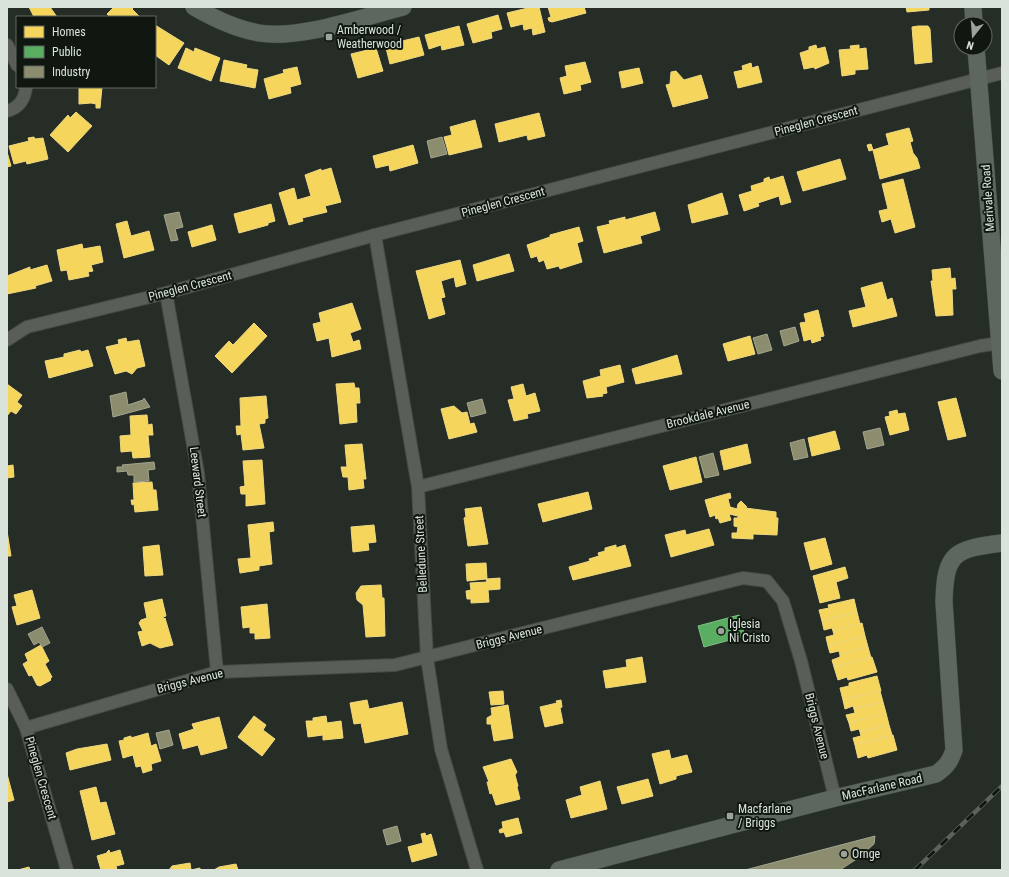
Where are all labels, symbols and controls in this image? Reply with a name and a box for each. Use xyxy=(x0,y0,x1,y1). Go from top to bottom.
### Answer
legend xyxy=(16,16,156,88)
north arrow xyxy=(953,16,993,56)
place label: Amberwood / Weatherwood xyxy=(337,23,402,51)
text: Homes xyxy=(52,25,86,39)
marker: Amberwood / Weatherwood xyxy=(324,32,334,42)
text: N xyxy=(965,38,975,52)
text: Public xyxy=(52,45,82,59)
text: Industry xyxy=(52,65,90,79)
street label: Pineglen Crescent xyxy=(773,103,860,139)
street label: Merivale Road xyxy=(979,164,997,232)
street label: Pineglen Crescent xyxy=(460,184,547,220)
street label: Pineglen Crescent xyxy=(147,268,234,304)
street label: Brookdale Avenue xyxy=(665,397,751,431)
street label: Leeward Street xyxy=(187,446,209,518)
street label: Belledune Street xyxy=(412,515,430,593)
place label: Iglesia Ni Cristo xyxy=(729,617,770,645)
street label: Briggs Avenue xyxy=(475,622,544,652)
marker: Iglesia Ni Cristo xyxy=(716,626,726,636)
street label: Briggs Avenue xyxy=(156,666,225,696)
street label: Briggs Avenue xyxy=(802,692,832,761)
street label: Pineglen Crescent xyxy=(22,735,60,822)
street label: MacFarlane Road xyxy=(840,771,924,803)
place label: Macfarlane / Briggs xyxy=(738,802,792,830)
marker: Macfarlane / Briggs xyxy=(725,811,735,821)
place label: Ornge xyxy=(852,847,881,861)
marker: Ornge xyxy=(839,849,849,859)

